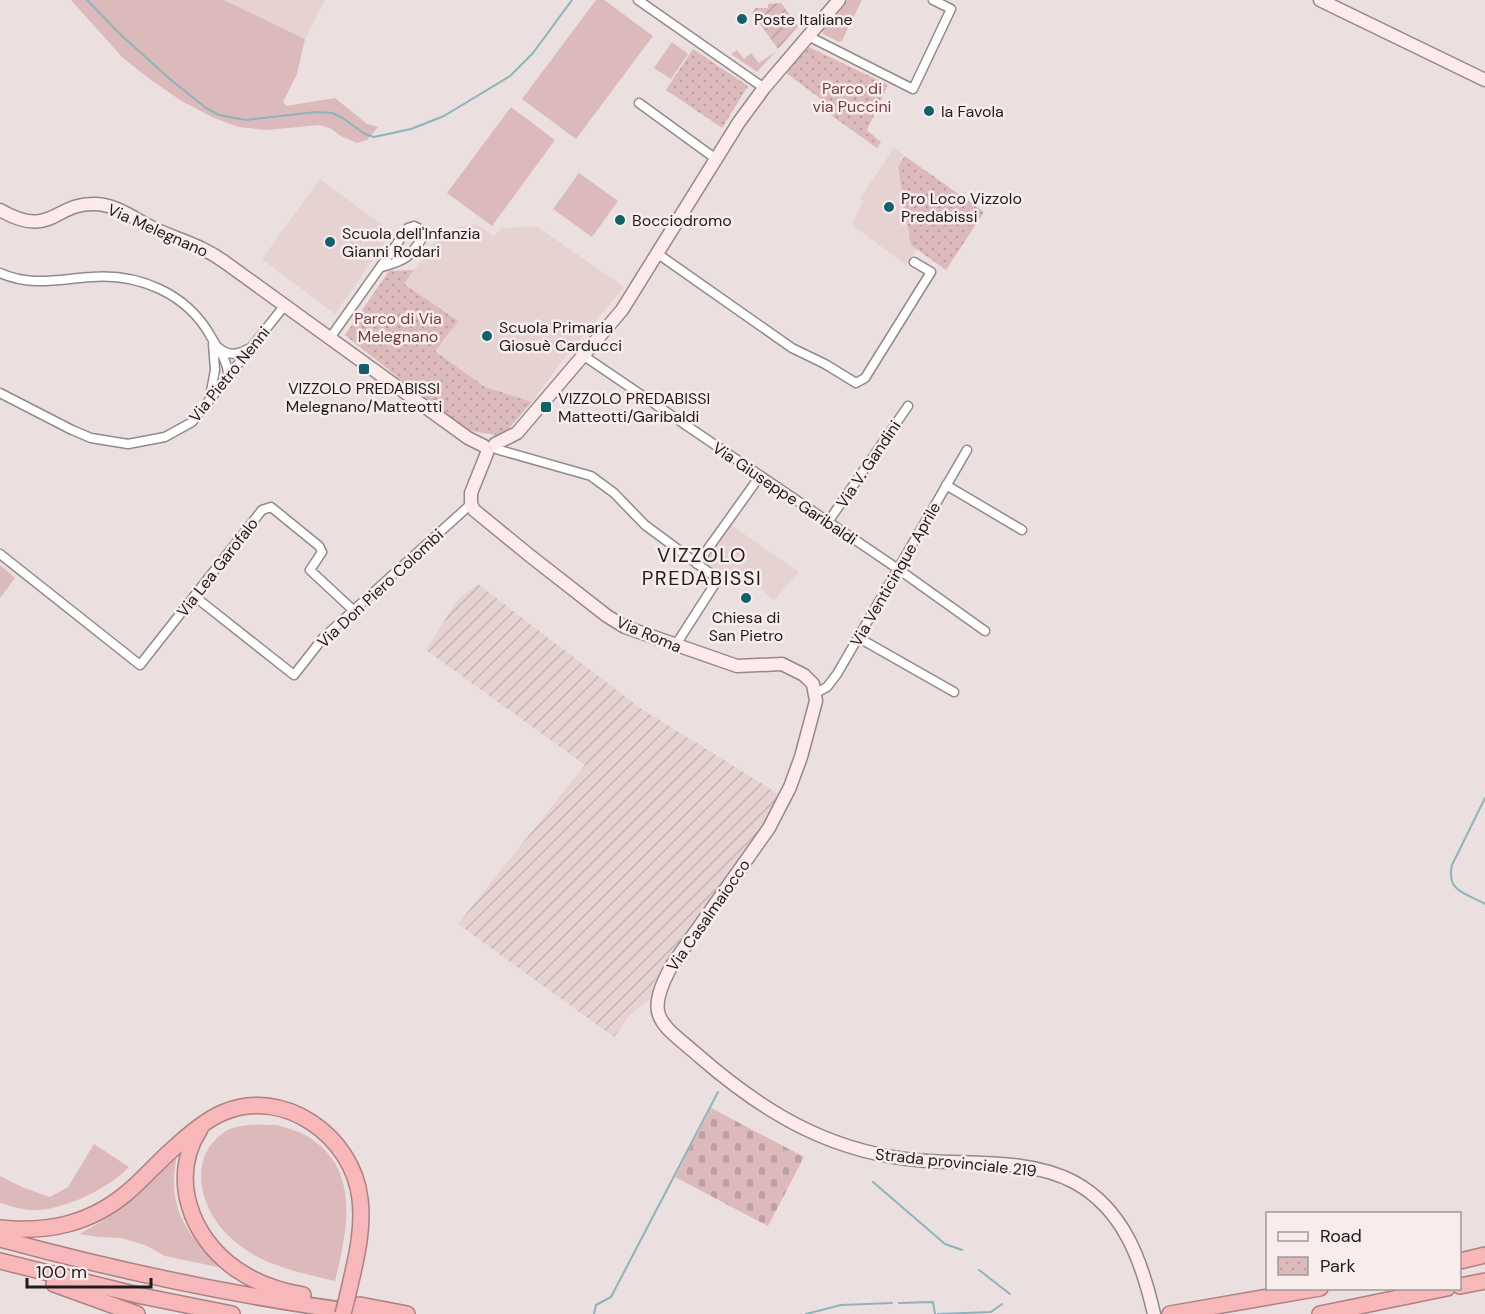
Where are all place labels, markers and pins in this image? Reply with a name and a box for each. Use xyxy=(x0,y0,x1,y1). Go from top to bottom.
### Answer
place label: Poste Italiane xyxy=(754,9,852,30)
marker: Poste Italiane xyxy=(735,12,749,26)
place label: la Favola xyxy=(941,101,1004,122)
marker: la Favola xyxy=(922,104,936,118)
place label: Pro Loco Vizzolo Predabissi xyxy=(901,188,1022,227)
marker: Pro Loco Vizzolo Predabissi xyxy=(882,200,896,214)
place label: Bocciodromo xyxy=(632,210,732,231)
marker: Bocciodromo xyxy=(613,213,627,227)
place label: Scuola dell'Infanzia Gianni Rodari xyxy=(342,223,480,262)
marker: Scuola dell'Infanzia Gianni Rodari xyxy=(323,235,337,249)
place label: Scuola Primaria Giosuè Carducci xyxy=(499,317,622,356)
marker: Scuola Primaria Giosuè Carducci xyxy=(480,329,494,343)
marker: VIZZOLO PREDABISSI Melegnano/Matteotti xyxy=(357,362,371,376)
place label: VIZZOLO PREDABISSI Melegnano/Matteotti xyxy=(286,378,442,417)
place label: VIZZOLO PREDABISSI Matteotti/Garibaldi xyxy=(558,388,710,427)
marker: VIZZOLO PREDABISSI Matteotti/Garibaldi xyxy=(539,400,553,414)
marker: Chiesa di San Pietro xyxy=(739,591,753,605)
place label: Chiesa di San Pietro xyxy=(709,607,783,646)

